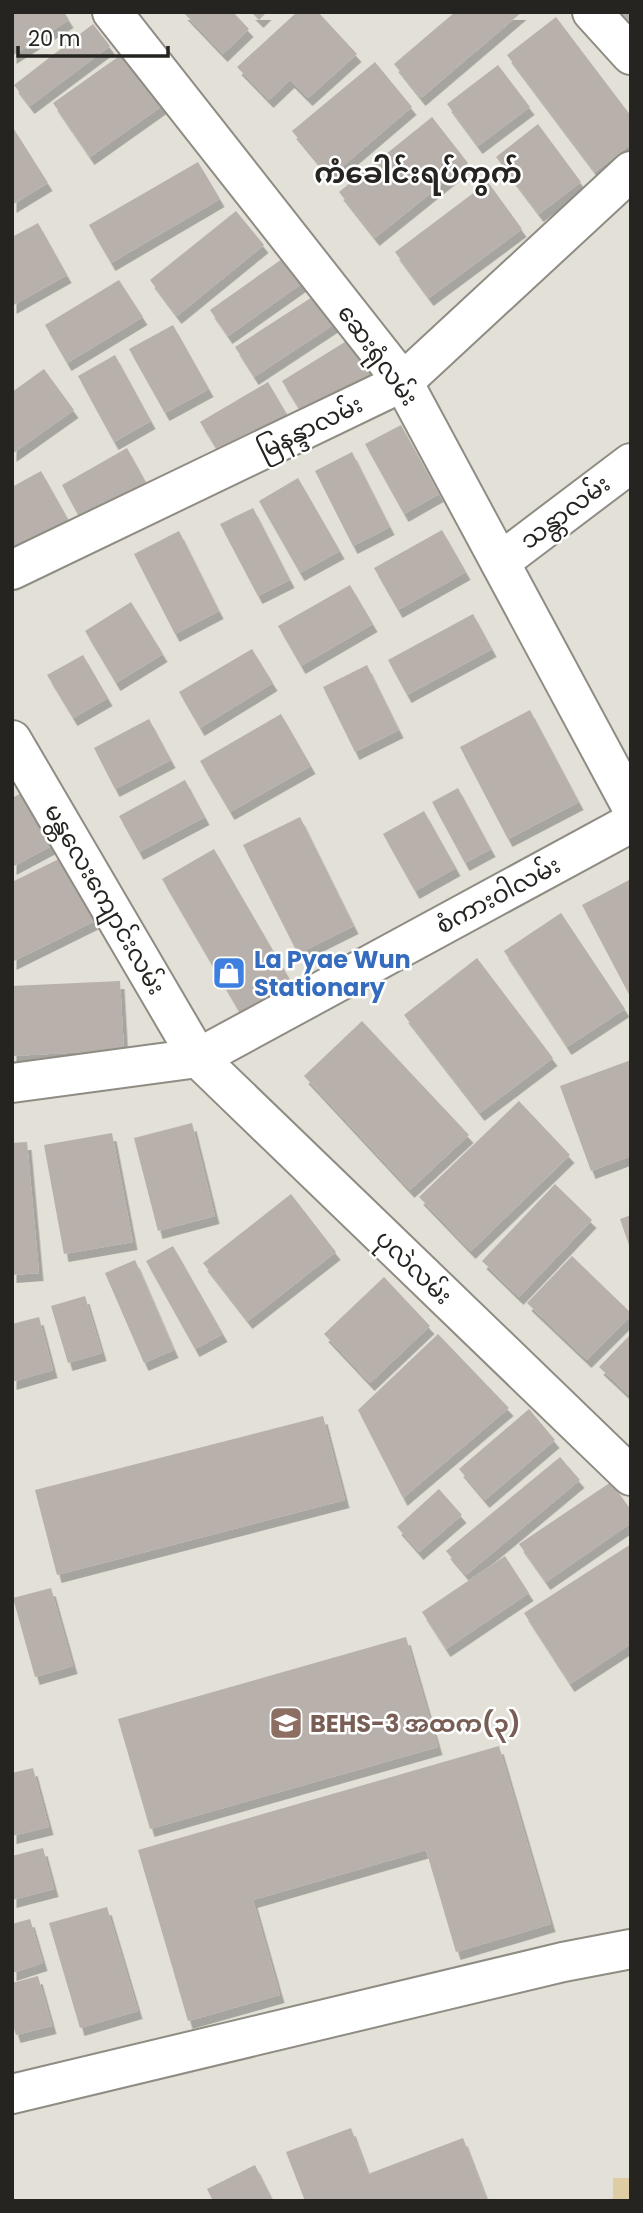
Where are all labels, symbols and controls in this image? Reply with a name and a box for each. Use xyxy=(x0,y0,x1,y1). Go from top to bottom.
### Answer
scale bar xyxy=(18,14,168,58)
text: 20 m xyxy=(28,24,81,53)
district label: ကံခေါင်းရပ်ကွက် xyxy=(314,154,522,196)
street label: ဆေးရုံလမ်း xyxy=(328,298,426,414)
street label: မြနန္ဒာလမ်း xyxy=(252,387,370,470)
street label: သန္တာလမ်း xyxy=(513,467,619,559)
street label: မန္တလေးကျောင်းလမ်း xyxy=(34,797,173,1002)
street label: စံကားဝါလမ်း xyxy=(430,848,566,942)
place label: La Pyae Wun Stationary xyxy=(254,943,411,1004)
shop icon: La Pyae Wun Stationary xyxy=(210,954,248,992)
street label: ပုလဲလမ်း xyxy=(366,1222,460,1314)
school or university icon: BEHS-3 အထက(၃) xyxy=(267,1704,305,1742)
place label: BEHS-3 အထက(၃) xyxy=(310,1707,520,1743)

